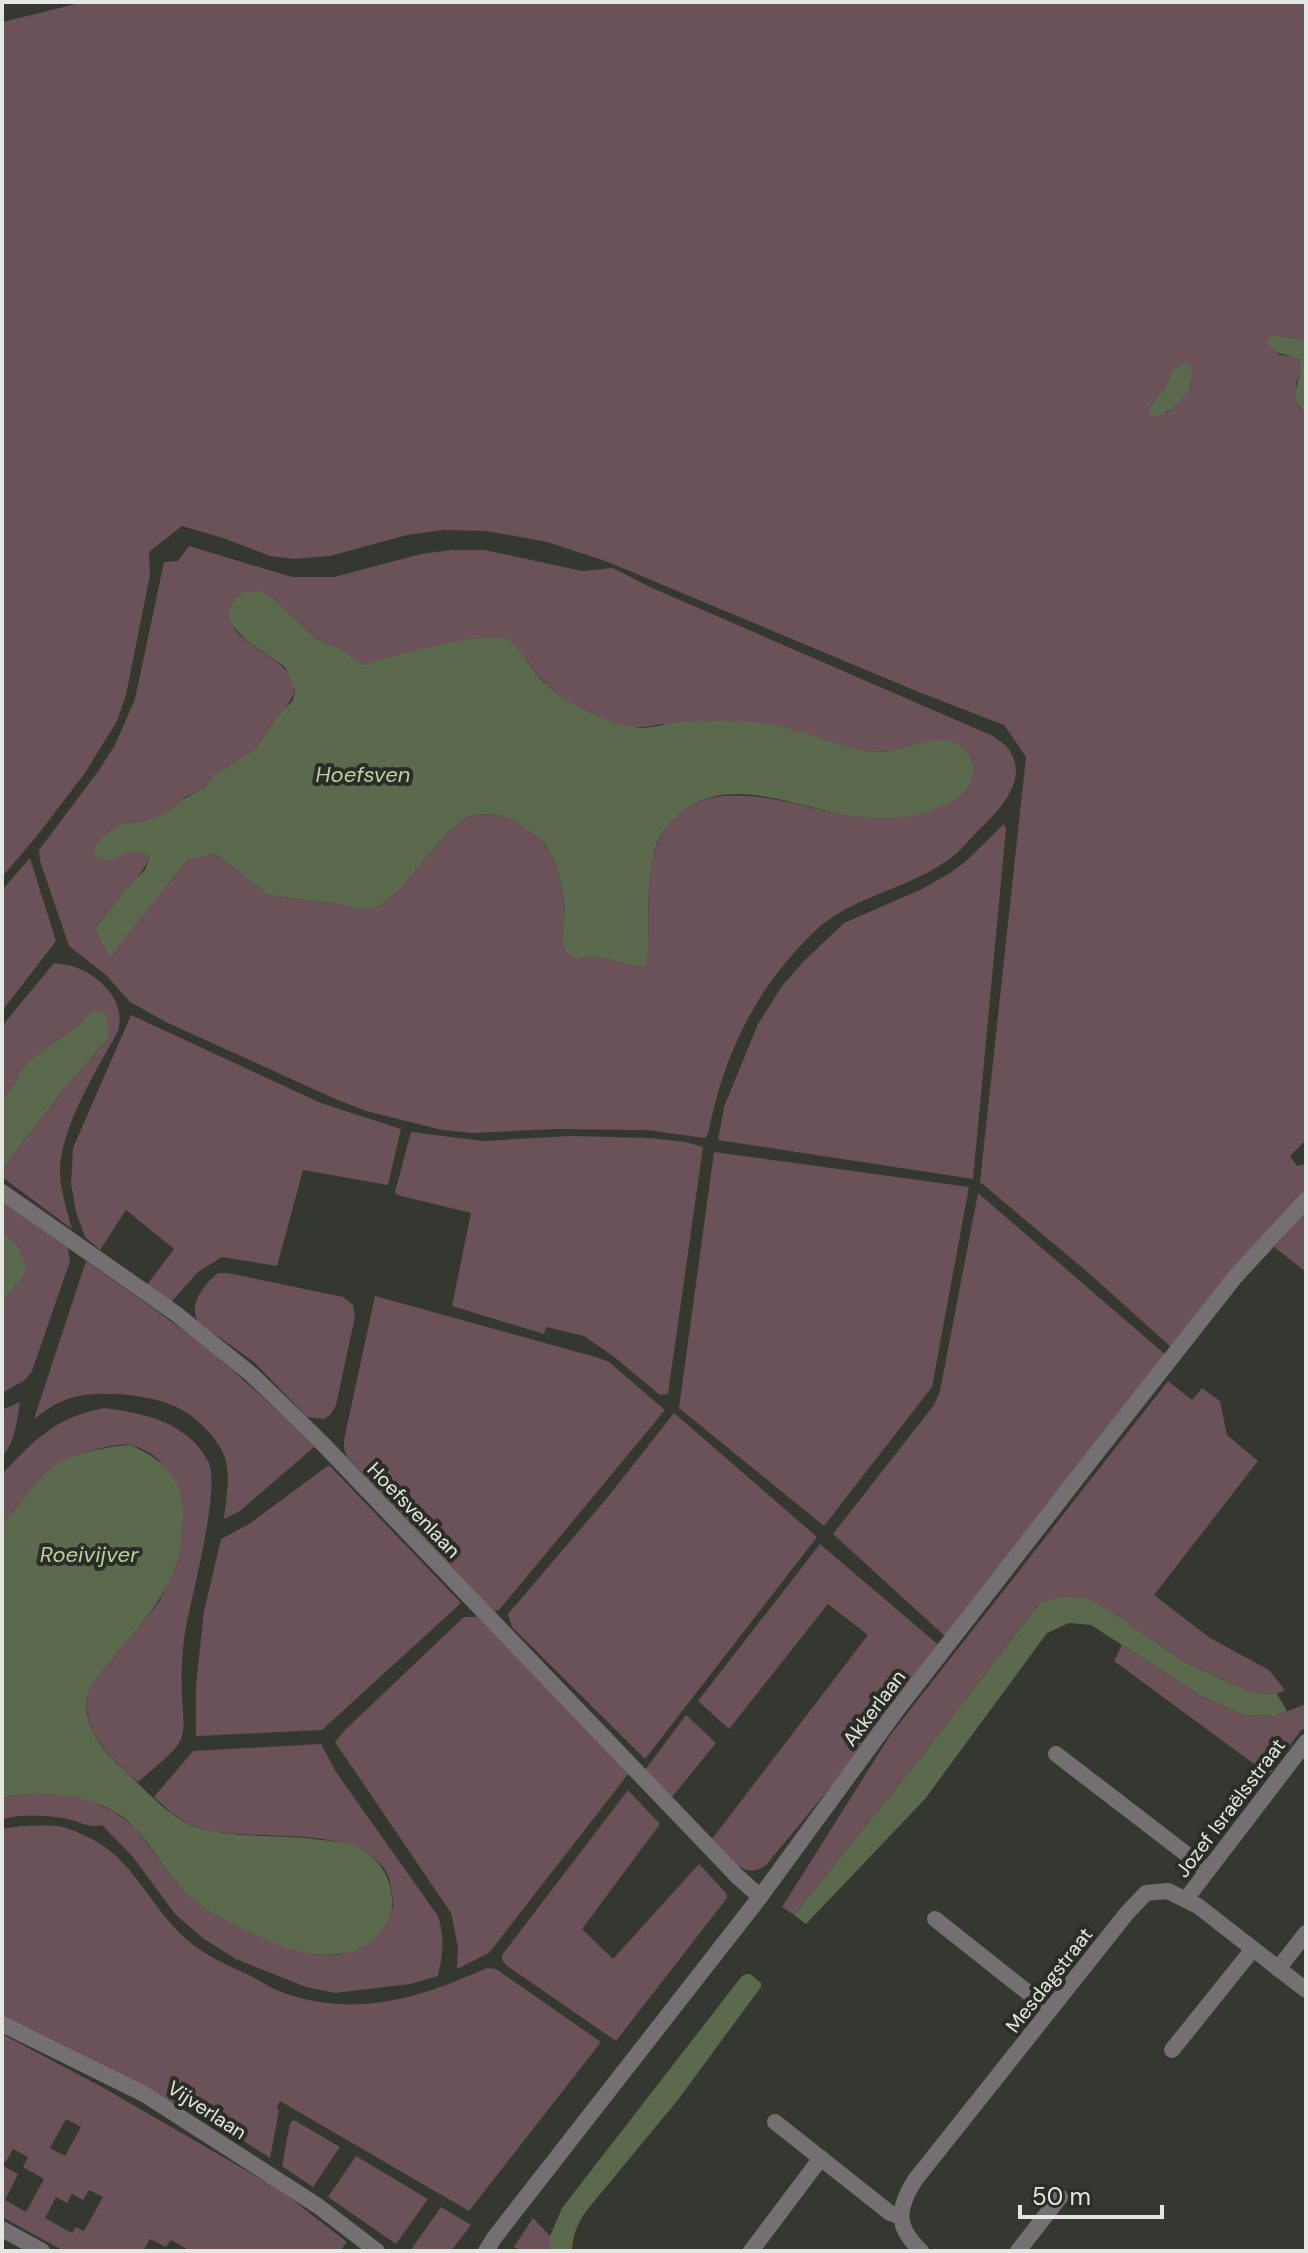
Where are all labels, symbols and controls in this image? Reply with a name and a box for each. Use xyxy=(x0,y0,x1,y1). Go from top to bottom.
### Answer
water label: Hoefsven xyxy=(316,760,410,789)
street label: Hoefsvenlaan xyxy=(362,1457,466,1563)
water label: Roeivijver xyxy=(40,1540,139,1569)
street label: Akkerlaan xyxy=(837,1665,911,1751)
street label: Jozef Israëlsstraat xyxy=(1169,1733,1291,1883)
street label: Mesdagstraat xyxy=(1000,1922,1098,2038)
street label: Vijverlaan xyxy=(162,2075,252,2145)
scale bar xyxy=(1020,2169,1162,2219)
text: 50 m xyxy=(1032,2181,1091,2212)

